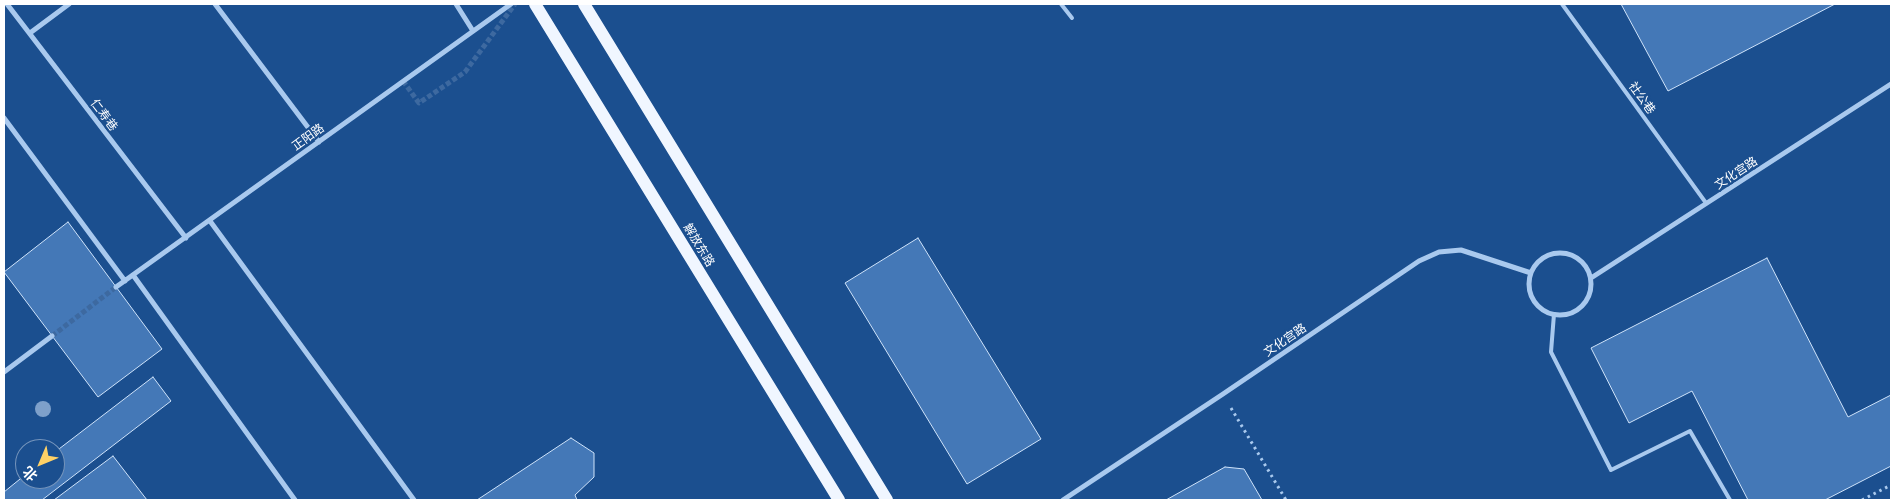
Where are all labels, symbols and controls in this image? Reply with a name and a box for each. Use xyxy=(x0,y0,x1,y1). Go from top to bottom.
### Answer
street label: 社公巷 xyxy=(1626,79,1658,117)
street label: 仁寿巷 xyxy=(87,96,121,134)
street label: 正阳路 xyxy=(289,121,327,153)
street label: 文化宫路 xyxy=(1712,154,1760,192)
street label: 解放东路 xyxy=(680,221,718,269)
street label: 文化宫路 xyxy=(1261,321,1309,359)
north arrow xyxy=(15,439,65,489)
text: 北 xyxy=(19,463,41,485)

